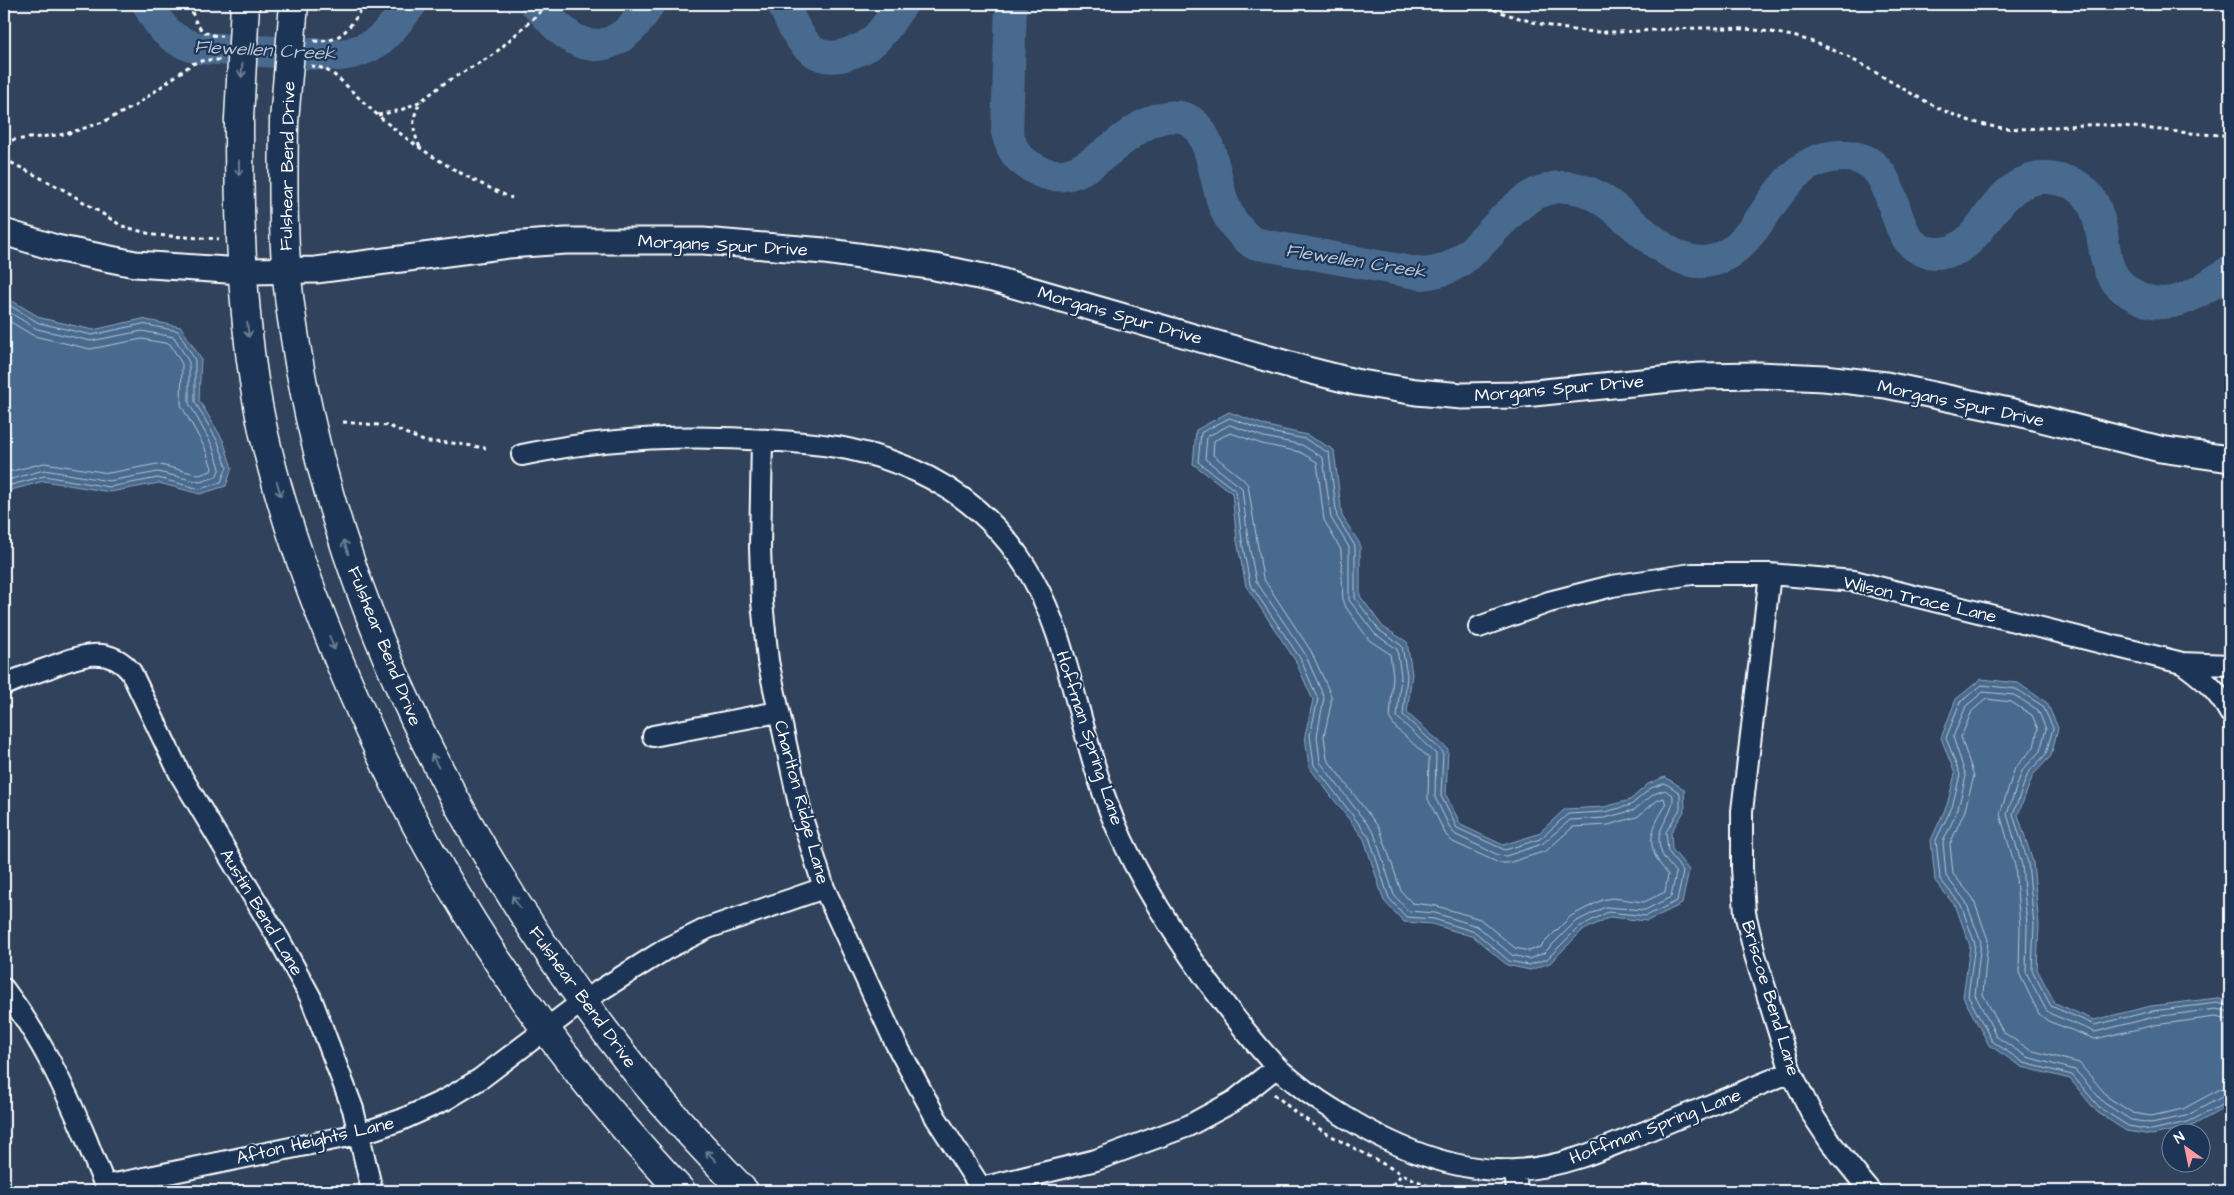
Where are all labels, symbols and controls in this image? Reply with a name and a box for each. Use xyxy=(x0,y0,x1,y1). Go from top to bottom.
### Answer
water label: Flewellen Creek xyxy=(194,33,337,68)
one-way arrow xyxy=(237,62,246,78)
street label: Fulshear Bend Drive xyxy=(274,81,301,251)
one-way arrow xyxy=(234,160,244,176)
street label: Morgans Spur Drive xyxy=(637,229,809,263)
water label: Flewellen Creek xyxy=(1284,237,1428,286)
street label: Morgans Spur Drive xyxy=(1034,280,1205,352)
one-way arrow xyxy=(243,322,253,338)
street label: Morgans Spur Drive xyxy=(1473,369,1645,409)
street label: Morgans Spur Drive xyxy=(1875,374,2047,434)
one-way arrow xyxy=(275,481,284,497)
one-way arrow xyxy=(341,540,350,555)
street label: Fulshear Bend Drive xyxy=(341,563,428,730)
street label: Wilson Trace Lane xyxy=(1841,570,1999,629)
one-way arrow xyxy=(327,635,337,650)
street label: Hoffman Spring Lane xyxy=(1049,648,1130,829)
street label: Charlton Ridge Lane xyxy=(767,717,835,887)
one-way arrow xyxy=(430,754,440,769)
street label: Austin Bend Lane xyxy=(214,844,310,981)
one-way arrow xyxy=(511,896,521,910)
street label: Briscoe Bend Lane xyxy=(1735,917,1806,1079)
street label: Fulshear Bend Drive xyxy=(523,921,643,1074)
street label: Hoffman Spring Lane xyxy=(1566,1082,1745,1172)
street label: Afton Heights Lane xyxy=(234,1110,397,1172)
north arrow xyxy=(2162,1122,2212,1172)
text: N xyxy=(2170,1127,2189,1149)
one-way arrow xyxy=(705,1149,717,1162)

